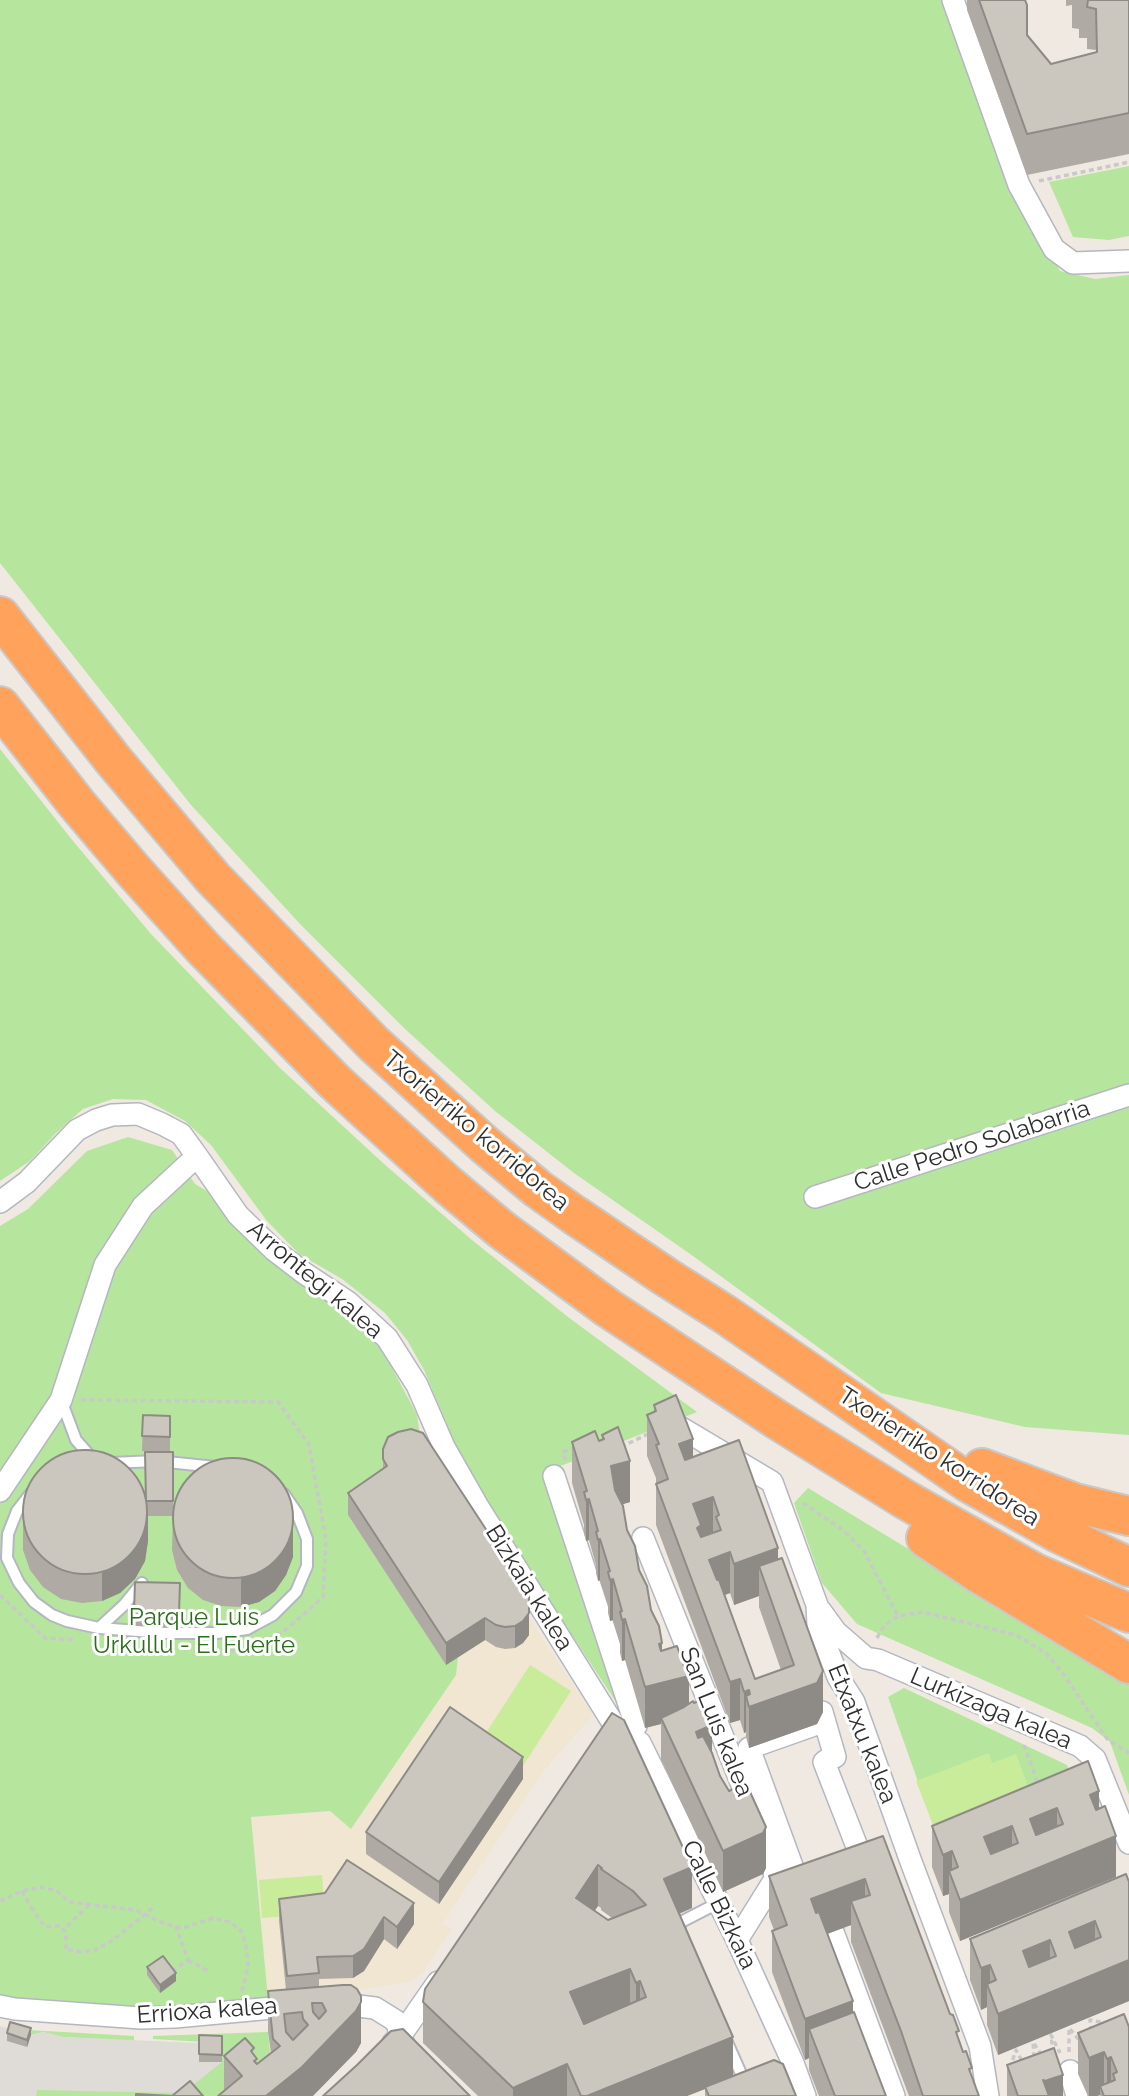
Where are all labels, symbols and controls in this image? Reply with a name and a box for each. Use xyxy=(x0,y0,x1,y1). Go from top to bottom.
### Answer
street label: Txorierriko korridorea xyxy=(377,1045,575,1217)
street label: Calle Pedro Solabarria xyxy=(850,1094,1094,1198)
street label: Arrontegi kalea xyxy=(241,1215,389,1345)
street label: Txorierriko korridorea xyxy=(833,1381,1045,1533)
street label: Bizkaia kalea xyxy=(479,1520,579,1656)
park label: Parque Luis Urkullu - El Fuerte xyxy=(93,1604,295,1660)
street label: San Luis kalea xyxy=(673,1643,759,1801)
street label: Etxatxu kalea xyxy=(821,1660,903,1808)
street label: Lurkizaga kalea xyxy=(906,1662,1076,1756)
street label: Calle Bizkaia xyxy=(675,1836,763,1974)
street label: Errioxa kalea xyxy=(136,1992,278,2030)

